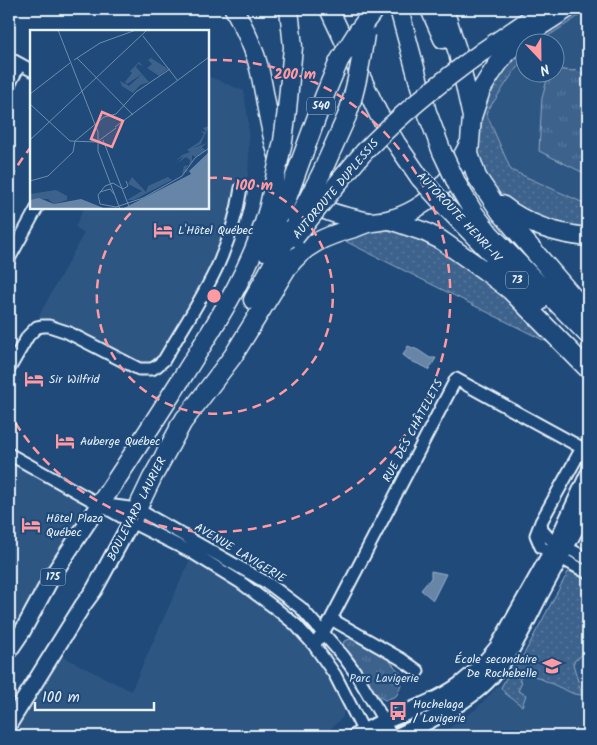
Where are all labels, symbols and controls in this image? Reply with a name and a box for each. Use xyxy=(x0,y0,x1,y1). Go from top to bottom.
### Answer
inset map xyxy=(30,30,209,209)
north arrow xyxy=(514,32,564,82)
text: N xyxy=(536,57,553,81)
text: 200 m xyxy=(274,63,316,87)
road number: 540 xyxy=(307,98,335,114)
street label: AUTOROUTE DUPLESSIS xyxy=(288,134,384,243)
street label: AUTOROUTE HENRI-IV xyxy=(412,168,507,268)
text: 100 m xyxy=(235,174,273,198)
hotel icon: L'Hôtel Québec xyxy=(152,219,174,241)
place label: L'Hôtel Québec xyxy=(178,221,253,240)
road number: 73 xyxy=(506,272,528,288)
centre of rings xyxy=(205,287,223,305)
hotel icon: Sir Wilfrid xyxy=(23,368,45,390)
place label: Sir Wilfrid xyxy=(49,370,101,389)
street label: RUE DES CHÂTELETS xyxy=(378,376,449,486)
hotel icon: Auberge Québec xyxy=(54,430,76,452)
place label: Auberge Québec xyxy=(80,432,160,451)
street label: BOULEVARD LAURIER xyxy=(102,454,172,564)
place label: Hôtel Plaza Québec xyxy=(46,509,104,542)
hotel icon: Hôtel Plaza Québec xyxy=(20,514,42,536)
street label: AVENUE LAVIGERIE xyxy=(191,518,290,588)
road number: 175 xyxy=(40,568,66,586)
place label: École secondaire De Rochebelle xyxy=(455,650,538,683)
school or university icon: École secondaire De Rochebelle xyxy=(541,655,563,677)
park label: Parc Lavigerie xyxy=(349,669,419,688)
scale bar xyxy=(35,680,154,712)
text: 100 m xyxy=(42,686,80,710)
place label: Hochelaga / Lavigerie xyxy=(413,695,466,728)
bus stop icon: Hochelaga / Lavigerie xyxy=(387,700,409,722)

